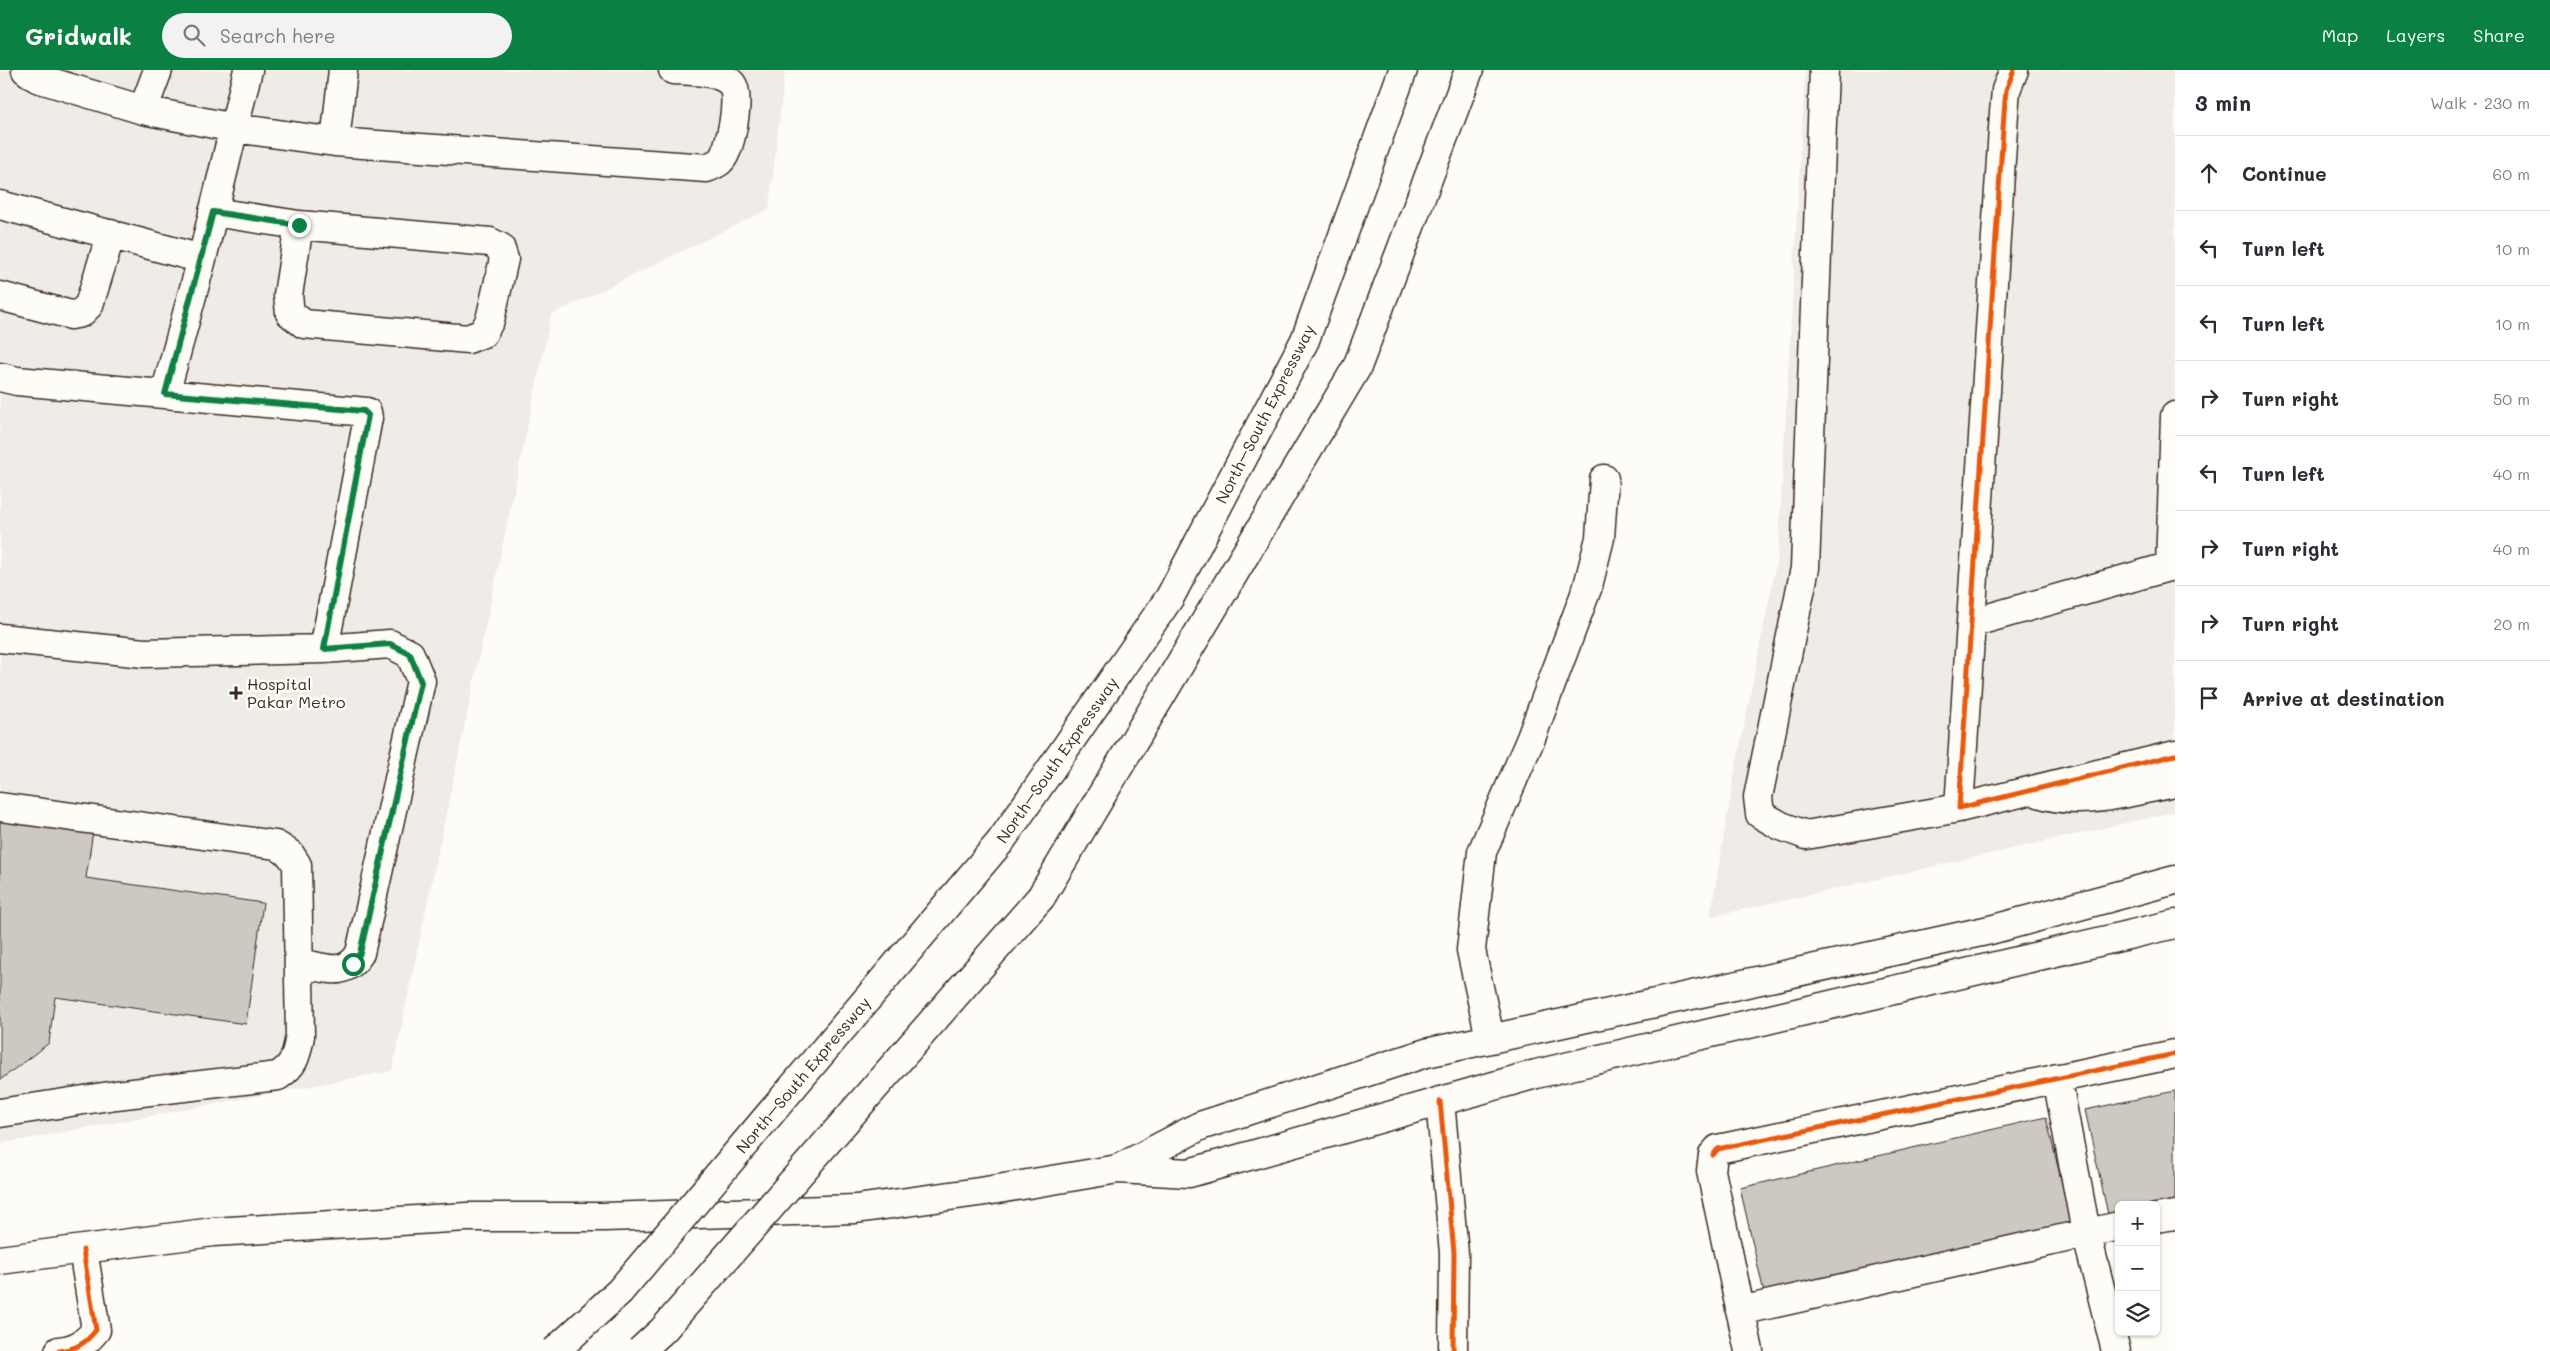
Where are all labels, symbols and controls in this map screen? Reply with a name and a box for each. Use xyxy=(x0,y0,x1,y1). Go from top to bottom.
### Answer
search box xyxy=(162,13,512,58)
text: Gridwalk xyxy=(25,20,132,51)
icon: search xyxy=(180,21,208,49)
text: Search here xyxy=(220,23,336,48)
text: Map xyxy=(2322,23,2358,47)
text: Layers xyxy=(2386,23,2445,47)
text: Share xyxy=(2473,23,2525,47)
text: 3 min xyxy=(2195,89,2251,116)
text: Walk · 230 m xyxy=(2430,92,2530,113)
icon: ahead xyxy=(2195,159,2223,187)
text: Continue xyxy=(2242,161,2327,186)
text: 60 m xyxy=(2493,163,2530,184)
route end xyxy=(288,214,311,237)
icon: left xyxy=(2195,234,2223,262)
text: Turn left xyxy=(2242,236,2325,261)
text: 10 m xyxy=(2495,238,2530,259)
icon: left xyxy=(2195,309,2223,337)
text: Turn left xyxy=(2242,311,2325,336)
text: 10 m xyxy=(2495,313,2530,334)
street label: North–South Expressway xyxy=(1210,321,1319,507)
icon: right xyxy=(2195,384,2223,412)
text: Turn right xyxy=(2242,386,2339,411)
text: 50 m xyxy=(2493,388,2530,409)
icon: left xyxy=(2195,459,2223,487)
text: Turn left xyxy=(2242,461,2325,486)
text: 40 m xyxy=(2493,463,2530,484)
icon: right xyxy=(2195,534,2223,562)
text: Turn right xyxy=(2242,536,2339,561)
text: 40 m xyxy=(2493,538,2530,559)
icon: right xyxy=(2195,609,2223,637)
text: Turn right xyxy=(2242,611,2339,636)
text: 20 m xyxy=(2493,613,2530,634)
street label: North–South Expressway xyxy=(991,672,1122,847)
place label: Hospital Pakar Metro xyxy=(247,673,346,712)
icon: arrive xyxy=(2195,684,2223,712)
marker: Hospital Pakar Metro xyxy=(229,686,243,700)
text: Arrive at destination xyxy=(2242,686,2445,711)
route start xyxy=(342,953,365,976)
street label: North–South Expressway xyxy=(731,992,874,1157)
map controls xyxy=(2115,1201,2160,1336)
button: + xyxy=(2115,1201,2160,1246)
button: − xyxy=(2115,1246,2160,1291)
button: layers xyxy=(2115,1291,2160,1336)

